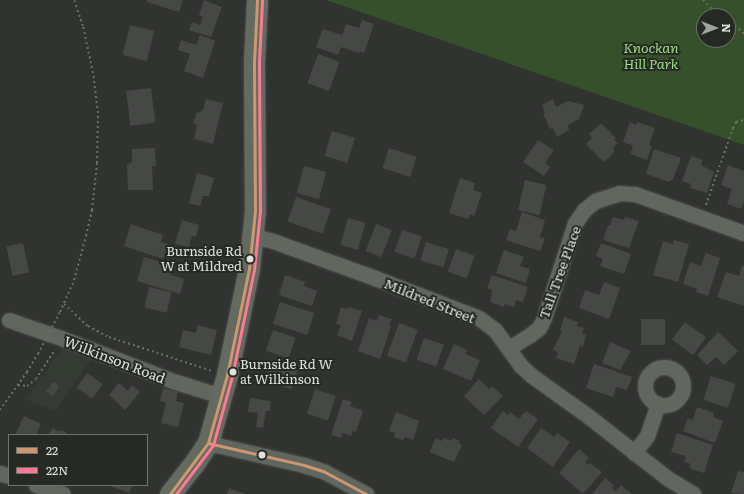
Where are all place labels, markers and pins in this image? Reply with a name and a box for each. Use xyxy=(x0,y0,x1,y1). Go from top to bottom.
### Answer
place label: Burnside Rd W at Mildred xyxy=(161,244,242,275)
marker: Burnside Rd W at Mildred xyxy=(245,254,255,264)
place label: Burnside Rd W at Wilkinson xyxy=(240,357,333,388)
marker: Burnside Rd W at Wilkinson xyxy=(228,367,238,377)
unlabelled marker xyxy=(257,450,267,460)

